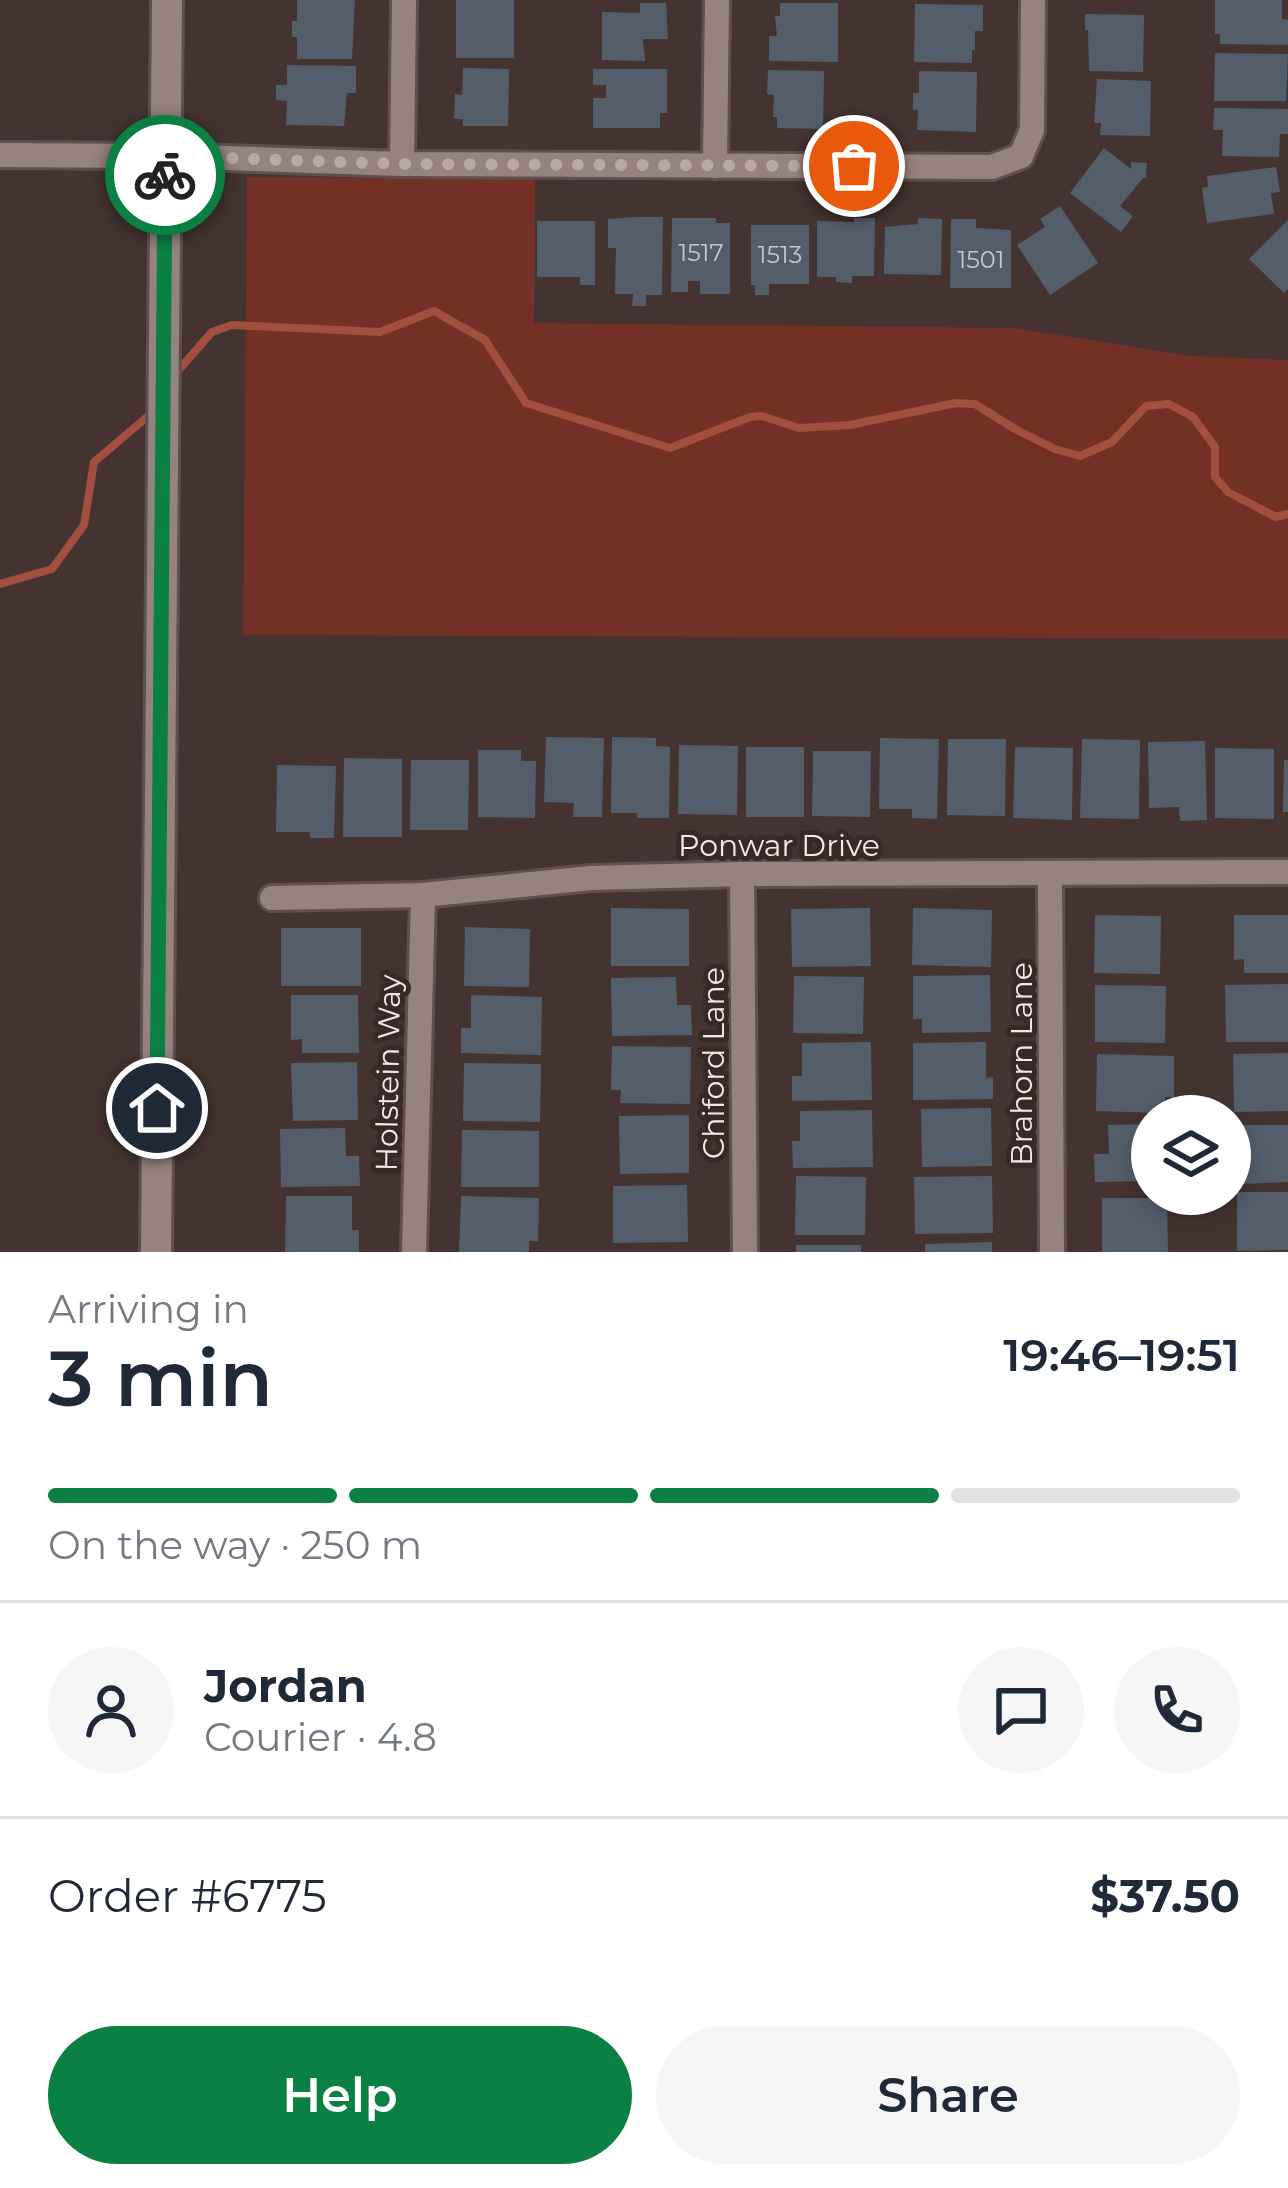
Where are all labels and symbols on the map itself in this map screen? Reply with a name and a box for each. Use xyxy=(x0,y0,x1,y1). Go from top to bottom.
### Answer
courier xyxy=(105,115,225,235)
pin xyxy=(803,115,905,217)
house number: 1517 xyxy=(678,238,724,267)
house number: 1513 xyxy=(758,240,802,269)
house number: 1501 xyxy=(958,245,1004,274)
street label: Ponwar Drive xyxy=(678,827,880,864)
street label: Brahorn Lane xyxy=(1003,962,1040,1166)
street label: Chiford Lane xyxy=(695,967,732,1159)
street label: Holstein Way xyxy=(368,973,408,1172)
pin xyxy=(106,1057,208,1159)

